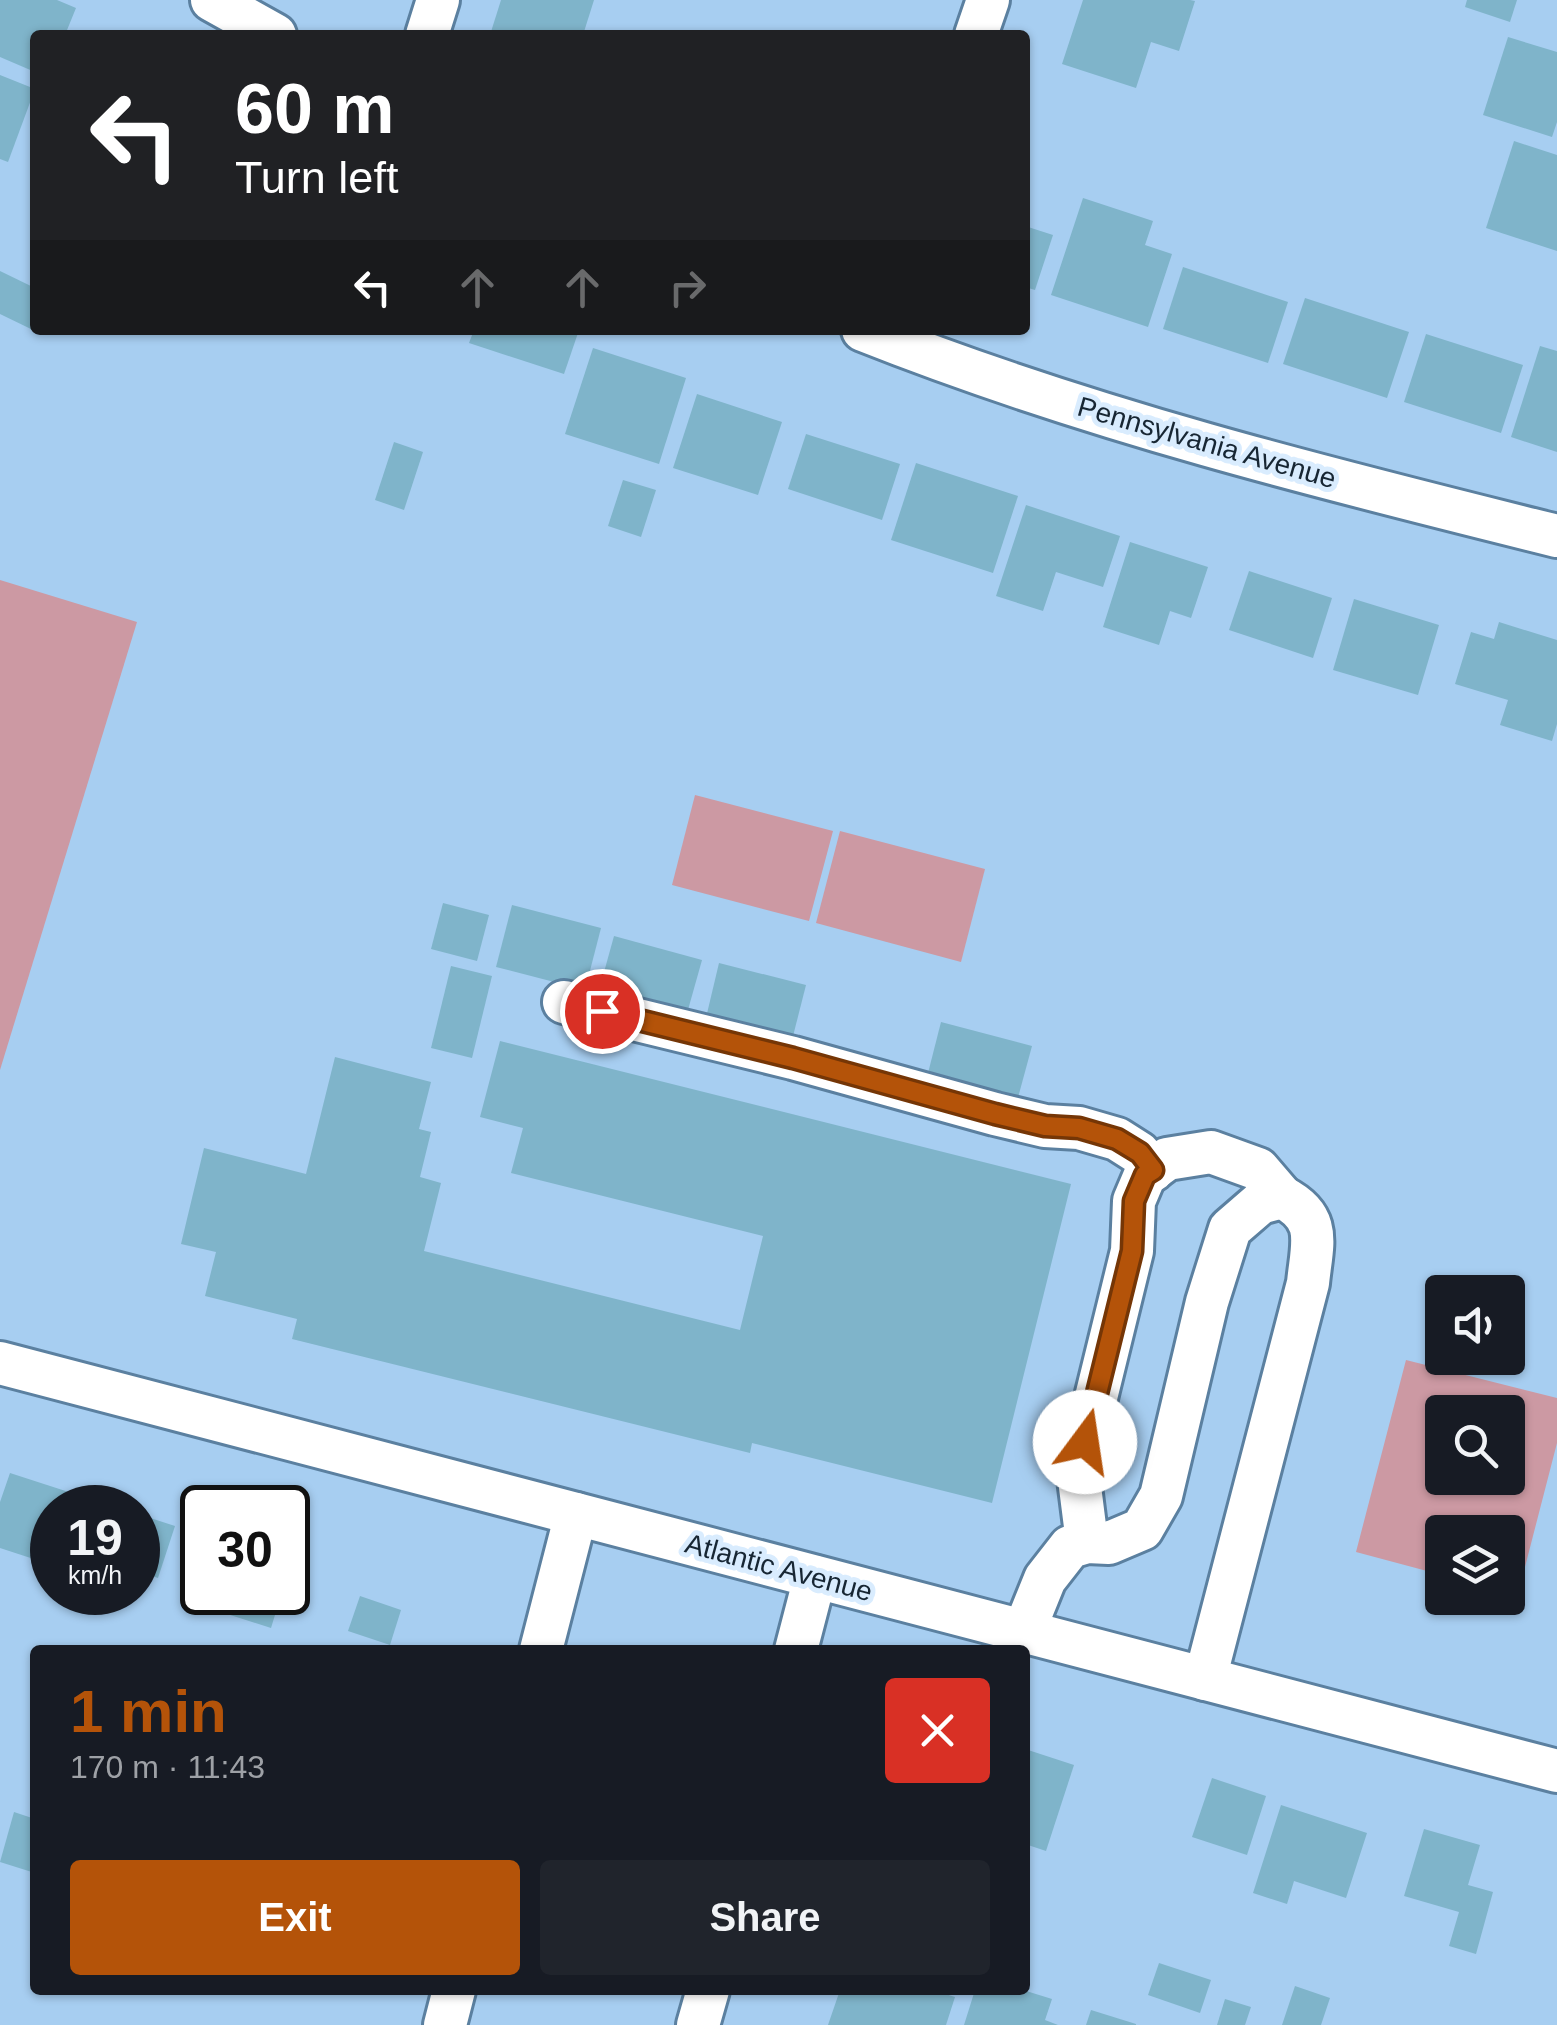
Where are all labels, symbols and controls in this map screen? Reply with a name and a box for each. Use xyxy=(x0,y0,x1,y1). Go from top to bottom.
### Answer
icon: left xyxy=(70,70,200,200)
text: 60 m xyxy=(235,70,395,148)
text: Turn left xyxy=(235,152,398,203)
icon: left xyxy=(345,260,400,315)
icon: ahead xyxy=(450,260,505,315)
icon: ahead xyxy=(555,260,610,315)
icon: right xyxy=(660,260,715,315)
street label: Pennsylvania Avenue xyxy=(1074,391,1340,494)
pin xyxy=(560,969,645,1054)
icon: arrive xyxy=(575,984,630,1039)
map controls xyxy=(1425,1275,1525,1615)
button: sound xyxy=(1425,1275,1525,1375)
position arrow xyxy=(1033,1390,1137,1494)
button: search xyxy=(1425,1395,1525,1495)
speed limit sign: 30 xyxy=(180,1485,310,1615)
text: 19 xyxy=(67,1510,123,1566)
button: layers xyxy=(1425,1515,1525,1615)
street label: Atlantic Avenue xyxy=(682,1528,876,1607)
text: km/h xyxy=(68,1561,122,1589)
text: 1 min xyxy=(70,1678,227,1745)
button: close xyxy=(885,1678,990,1783)
text: 170 m · 11:43 xyxy=(70,1749,265,1785)
button: Exit xyxy=(70,1860,520,1975)
button: Share xyxy=(540,1860,990,1975)

